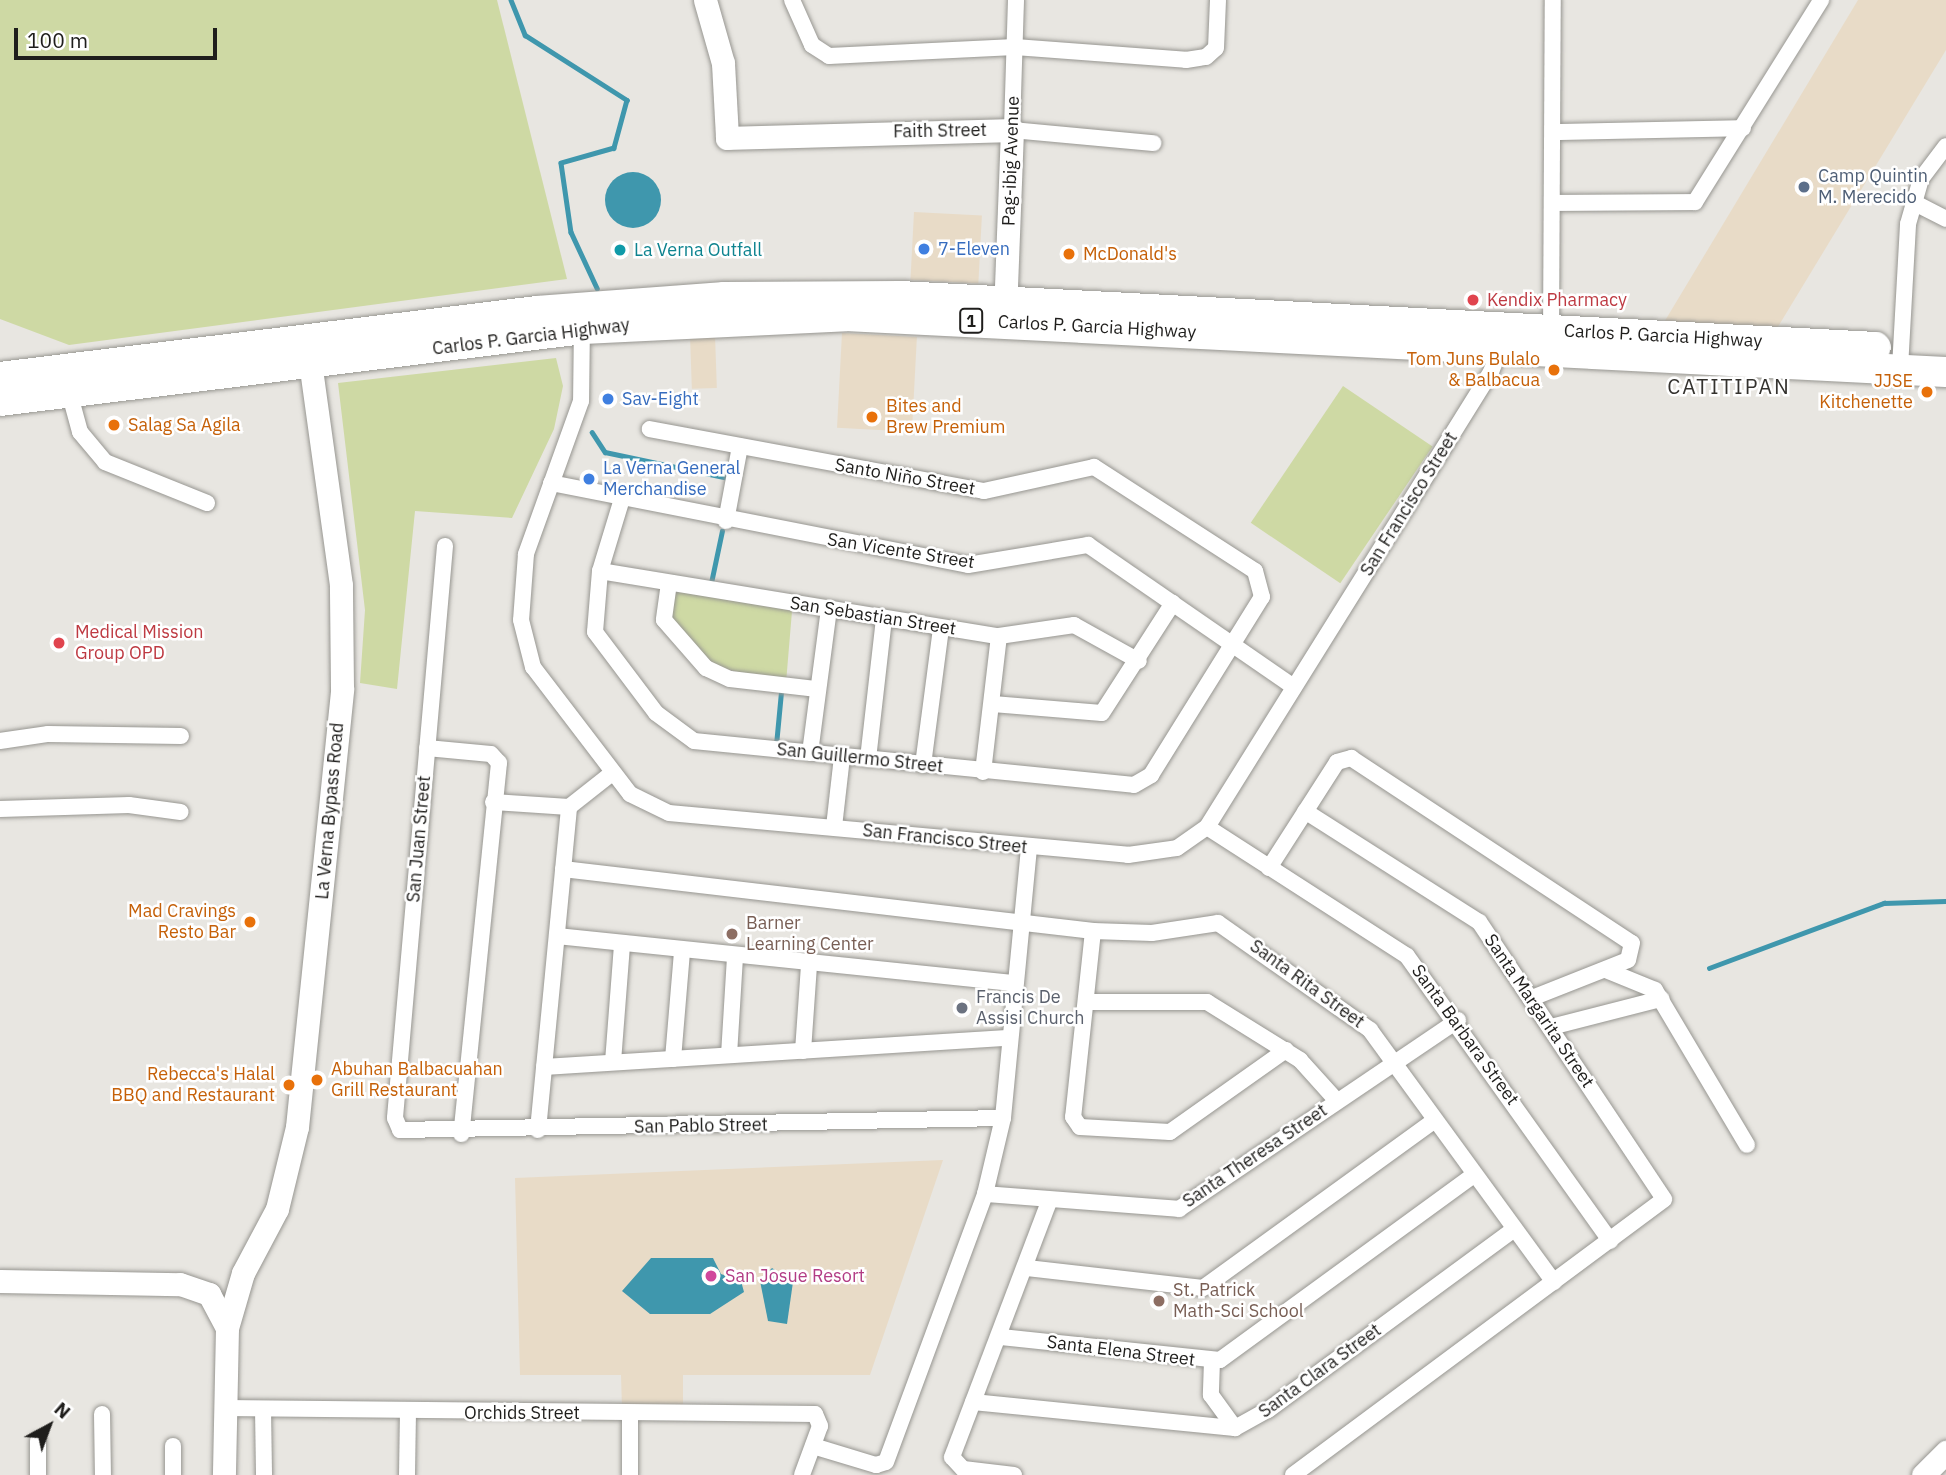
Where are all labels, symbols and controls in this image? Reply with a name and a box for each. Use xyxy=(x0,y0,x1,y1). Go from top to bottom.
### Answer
scale bar xyxy=(18,14,220,58)
text: 100 m xyxy=(27,26,88,54)
street label: Pag-ibig Avenue xyxy=(998,96,1024,226)
street label: Faith Street xyxy=(893,119,987,143)
place label: Camp Quintin M. Merecido xyxy=(1818,166,1928,208)
marker: Camp Quintin M. Merecido xyxy=(1796,179,1812,195)
place label: 7-Eleven xyxy=(938,238,1010,260)
place label: La Verna Outfall xyxy=(634,239,762,261)
marker: 7-Eleven xyxy=(916,241,932,257)
marker: La Verna Outfall xyxy=(612,242,628,258)
place label: McDonald's xyxy=(1083,243,1177,265)
marker: McDonald's xyxy=(1061,246,1077,262)
place label: Kendix Pharmacy xyxy=(1487,289,1627,311)
marker: Kendix Pharmacy xyxy=(1465,292,1481,308)
road number: 1 xyxy=(959,308,983,334)
street label: Carlos P. Garcia Highway xyxy=(997,311,1197,343)
street label: Carlos P. Garcia Highway xyxy=(431,314,631,360)
street label: Carlos P. Garcia Highway xyxy=(1563,320,1763,352)
place label: Tom Juns Bulalo & Balbacua xyxy=(1407,349,1540,392)
marker: Tom Juns Bulalo & Balbacua xyxy=(1546,362,1562,378)
place label: JJSE Kitchenette xyxy=(1819,371,1913,414)
district label: CATITIPAN xyxy=(1668,373,1790,399)
marker: JJSE Kitchenette xyxy=(1919,384,1935,400)
place label: Sav-Eight xyxy=(622,388,699,410)
marker: Sav-Eight xyxy=(600,391,616,407)
place label: Bites and Brew Premium xyxy=(886,396,1005,438)
marker: Bites and Brew Premium xyxy=(864,409,880,425)
place label: Salag Sa Agila xyxy=(128,414,241,436)
marker: Salag Sa Agila xyxy=(106,417,122,433)
street label: San Francisco Street xyxy=(1356,428,1462,580)
street label: Santo Niño Street xyxy=(833,454,977,500)
place label: La Verna General Merchandise xyxy=(603,458,740,500)
marker: La Verna General Merchandise xyxy=(581,471,597,487)
street label: San Vicente Street xyxy=(826,529,976,573)
street label: San Sebastian Street xyxy=(788,592,958,640)
place label: Medical Mission Group OPD xyxy=(75,622,204,664)
marker: Medical Mission Group OPD xyxy=(49,633,69,653)
street label: La Verna Bypass Road xyxy=(312,722,348,900)
street label: San Guillermo Street xyxy=(776,739,944,777)
street label: San Juan Street xyxy=(403,775,435,903)
street label: San Francisco Street xyxy=(862,820,1028,858)
place label: Mad Cravings Resto Bar xyxy=(128,901,236,944)
place label: Barner Learning Center xyxy=(746,913,874,956)
marker: Mad Cravings Resto Bar xyxy=(242,914,258,930)
marker: Barner Learning Center xyxy=(724,926,740,942)
street label: Santa Margarita Street xyxy=(1480,930,1598,1092)
street label: Santa Rita Street xyxy=(1246,935,1368,1033)
street label: Santa Barbara Street xyxy=(1407,961,1523,1109)
place label: Francis De Assisi Church xyxy=(976,987,1084,1030)
marker: Francis De Assisi Church xyxy=(954,1000,970,1016)
place label: Abuhan Balbacuahan Grill Restaurant xyxy=(331,1059,503,1102)
place label: Rebecca's Halal BBQ and Restaurant xyxy=(111,1064,275,1106)
marker: Abuhan Balbacuahan Grill Restaurant xyxy=(309,1072,325,1088)
marker: Rebecca's Halal BBQ and Restaurant xyxy=(281,1077,297,1093)
street label: Santa Theresa Street xyxy=(1179,1100,1331,1212)
street label: San Pablo Street xyxy=(634,1114,768,1138)
place label: San Josue Resort xyxy=(725,1265,865,1287)
marker: San Josue Resort xyxy=(703,1268,719,1284)
place label: St. Patrick Math-Sci School xyxy=(1173,1280,1304,1322)
marker: St. Patrick Math-Sci School xyxy=(1151,1293,1167,1309)
street label: Santa Clara Street xyxy=(1255,1319,1385,1423)
street label: Santa Elena Street xyxy=(1046,1331,1196,1371)
north arrow xyxy=(14,1391,84,1461)
text: N xyxy=(50,1397,76,1424)
street label: Orchids Street xyxy=(464,1402,580,1424)

